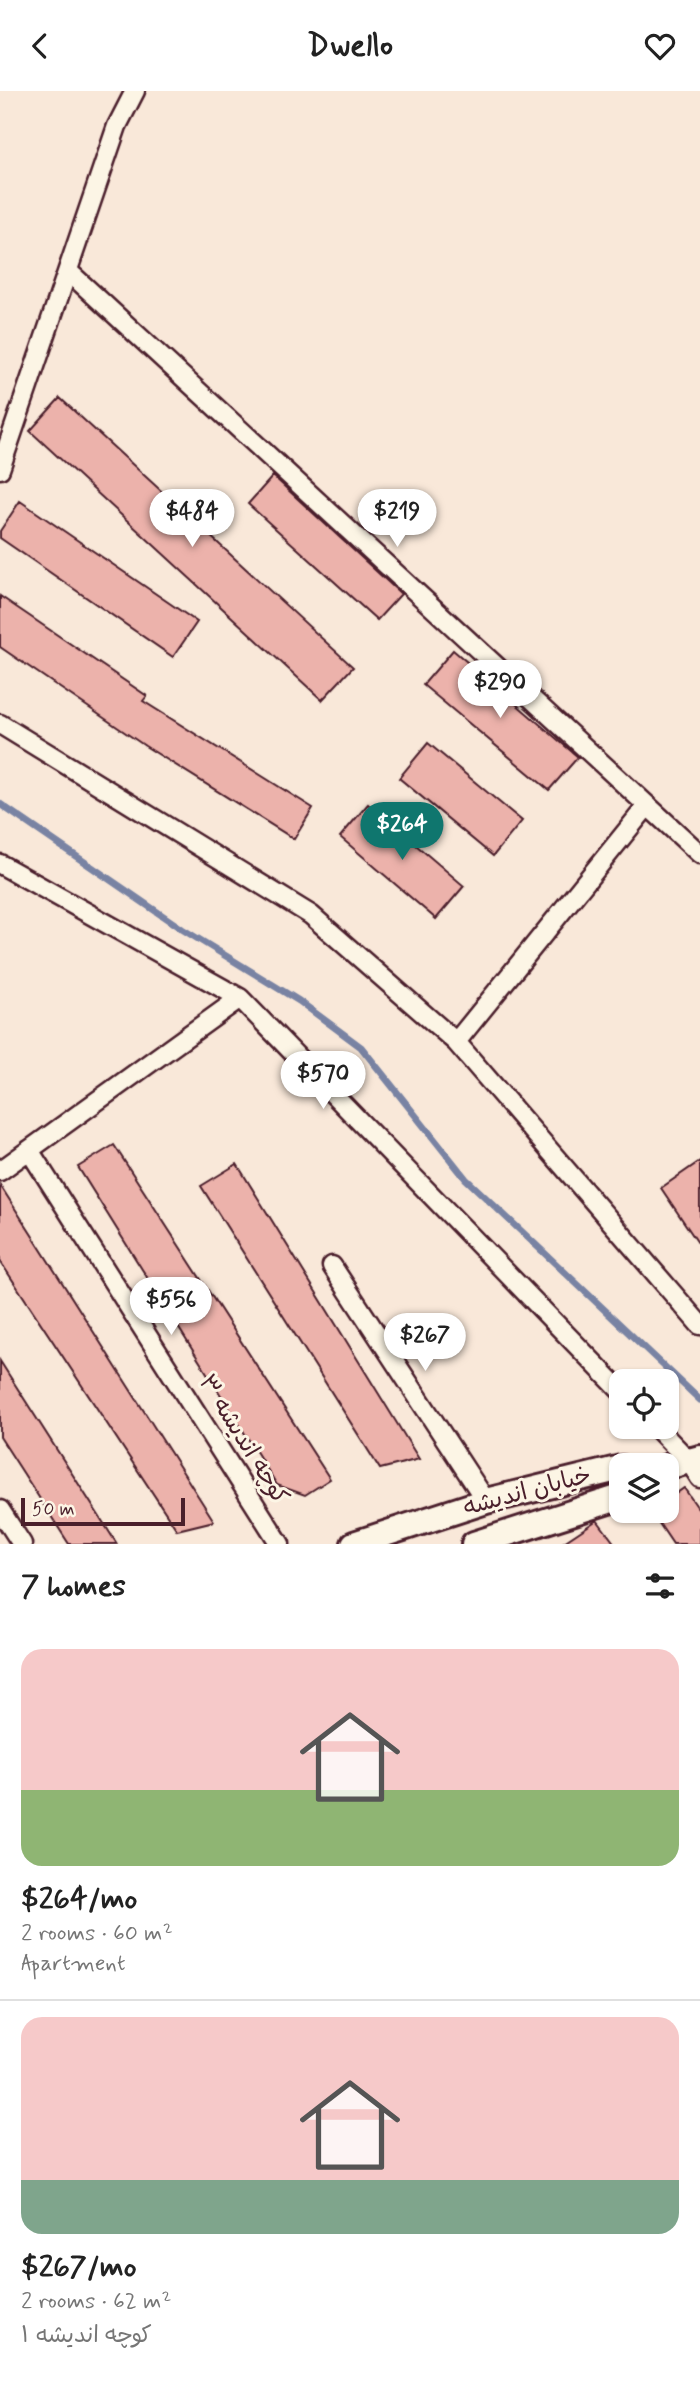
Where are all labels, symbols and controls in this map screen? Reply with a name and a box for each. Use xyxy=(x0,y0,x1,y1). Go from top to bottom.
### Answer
text: Dwello xyxy=(307,25,393,67)
icon: back xyxy=(21,27,59,65)
icon: heart xyxy=(641,27,679,65)
pin: $484 xyxy=(151,489,233,549)
pin: $219 xyxy=(356,489,438,549)
text: $484 xyxy=(165,497,219,527)
text: $219 xyxy=(374,497,420,527)
pin: $290 xyxy=(459,661,541,720)
text: $290 xyxy=(474,668,526,698)
pin: $264 xyxy=(361,803,443,862)
text: $264 xyxy=(376,810,428,840)
pin: $570 xyxy=(282,1051,364,1111)
text: $570 xyxy=(297,1059,349,1089)
pin: $556 xyxy=(130,1277,212,1337)
text: $556 xyxy=(146,1285,196,1315)
pin: $267 xyxy=(384,1313,466,1373)
text: $267 xyxy=(400,1321,450,1351)
street label: کوچه اندیشه ۳ xyxy=(191,1369,295,1511)
map controls xyxy=(609,1369,679,1523)
button: locate xyxy=(609,1369,679,1439)
button: layers xyxy=(609,1453,679,1523)
street label: خیابان اندیشه xyxy=(459,1460,595,1524)
scale bar xyxy=(21,1495,186,1527)
text: 50 m xyxy=(32,1497,75,1522)
text: 7 homes xyxy=(21,1567,126,1606)
icon: filters xyxy=(641,1567,679,1605)
icon: home xyxy=(287,1694,413,1820)
text: $264/mo xyxy=(21,1880,137,1919)
text: 2 rooms · 60 m² xyxy=(21,1919,173,1949)
text: Apartment xyxy=(21,1949,126,1979)
icon: home xyxy=(287,2062,413,2188)
text: $267/mo xyxy=(21,2248,136,2287)
text: 2 rooms · 62 m² xyxy=(21,2287,172,2317)
text: کوچه اندیشه ۱ xyxy=(21,2321,152,2351)

